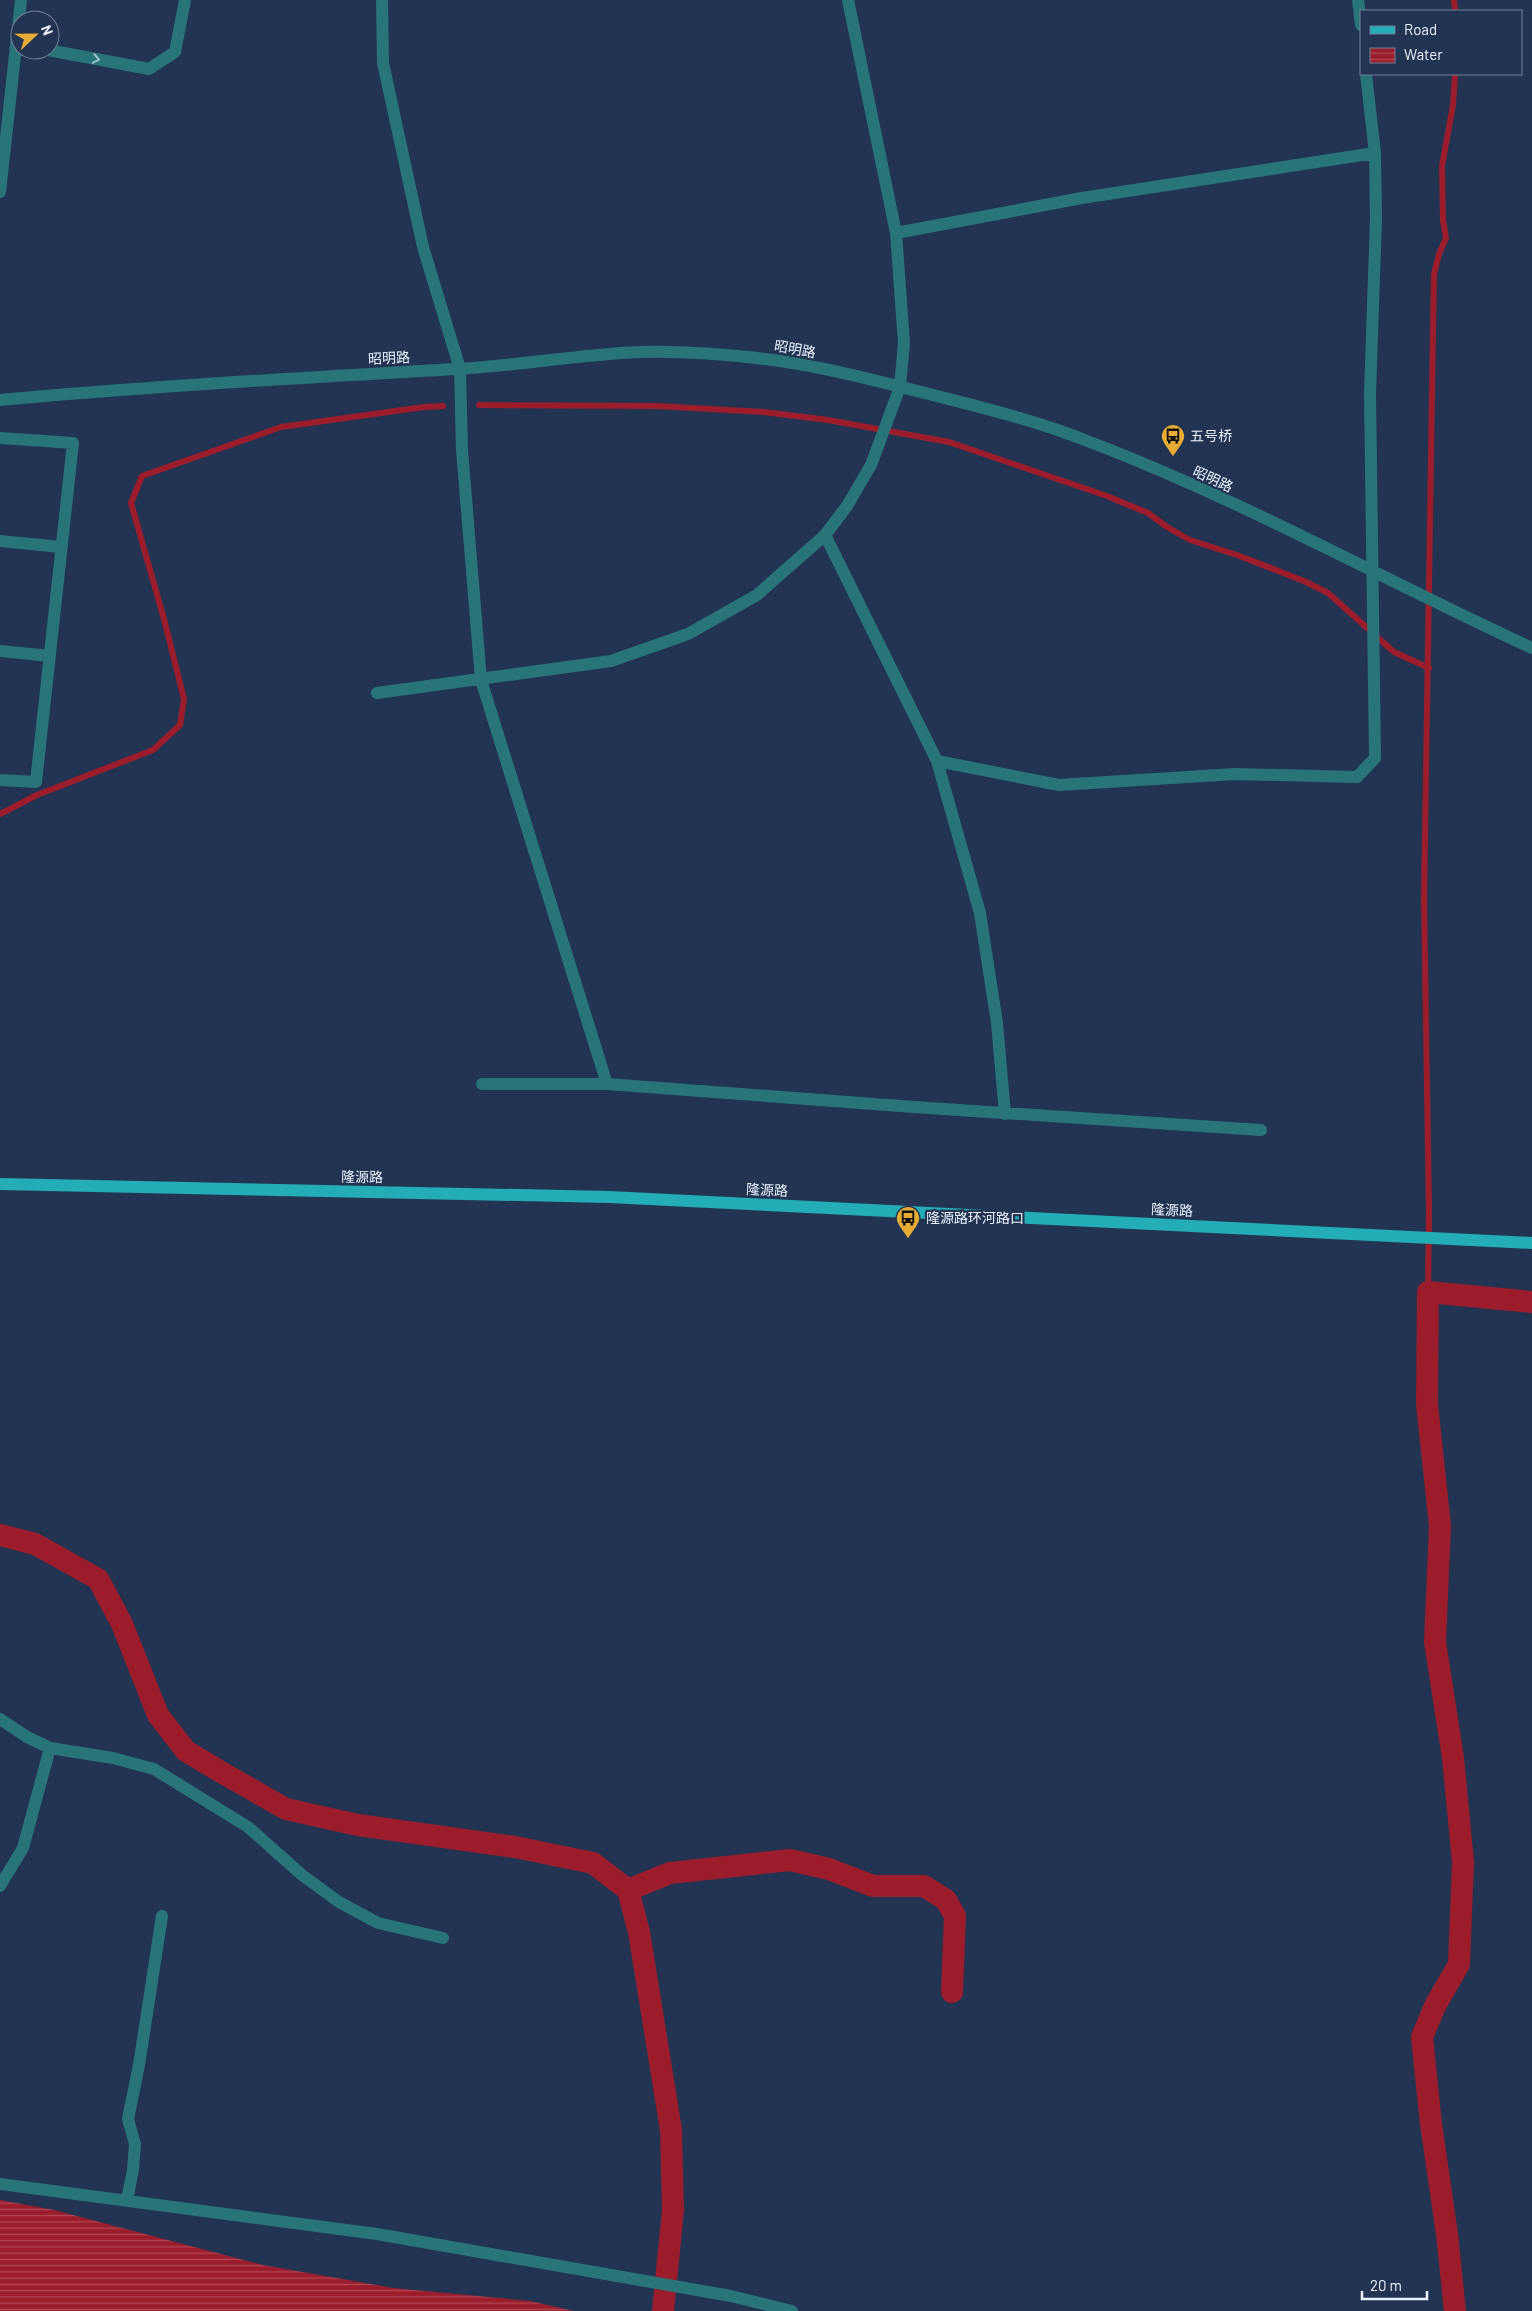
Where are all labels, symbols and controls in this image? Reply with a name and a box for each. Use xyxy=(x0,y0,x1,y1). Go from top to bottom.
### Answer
north arrow xyxy=(10,10,60,60)
legend xyxy=(1360,10,1522,75)
text: Road xyxy=(1404,20,1437,38)
text: N xyxy=(38,22,57,37)
text: Water xyxy=(1404,45,1443,63)
one-way arrow xyxy=(92,53,101,64)
street label: 昭明路 xyxy=(773,336,817,361)
street label: 昭明路 xyxy=(368,348,410,367)
bus stop icon: 五号桥 xyxy=(1160,423,1186,457)
place label: 五号桥 xyxy=(1190,427,1232,444)
street label: 昭明路 xyxy=(1191,462,1236,495)
street label: 隆源路 xyxy=(341,1168,383,1185)
street label: 隆源路 xyxy=(746,1180,788,1199)
street label: 隆源路 xyxy=(1151,1200,1193,1219)
bus stop icon: 隆源路环河路口 xyxy=(895,1205,921,1239)
place label: 隆源路环河路口 xyxy=(926,1209,1024,1226)
scale bar xyxy=(1362,2268,1427,2300)
text: 20 m xyxy=(1370,2276,1402,2294)

